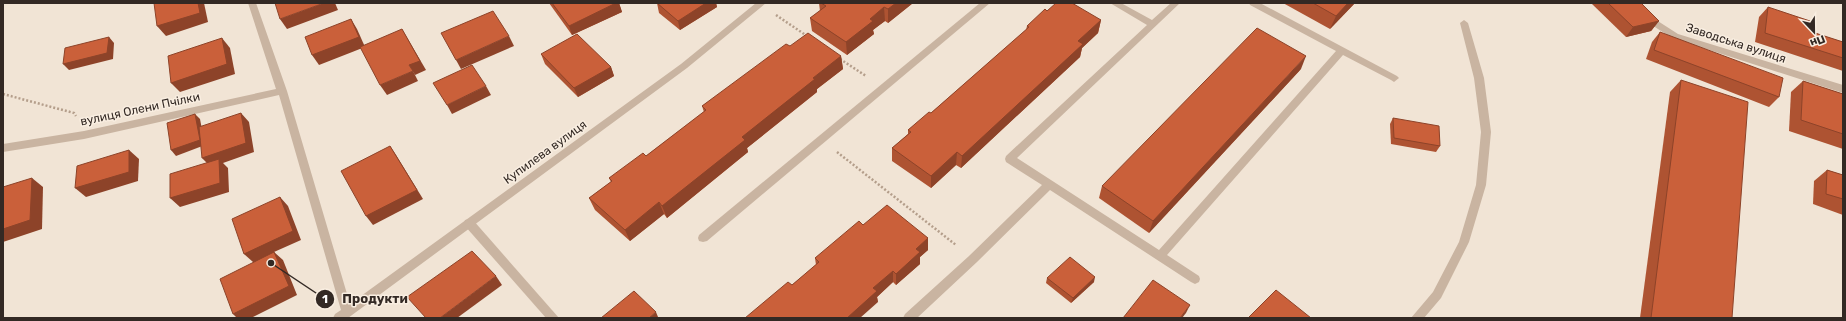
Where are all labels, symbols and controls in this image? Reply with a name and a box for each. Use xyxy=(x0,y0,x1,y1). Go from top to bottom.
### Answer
north arrow xyxy=(1794,12,1834,52)
street label: Заводська вулиця xyxy=(1684,20,1788,66)
text: Пн xyxy=(1808,32,1827,50)
street label: вулиця Олени Пчілки xyxy=(79,89,201,129)
street label: Купилева вулиця xyxy=(501,117,589,187)
callout: Продукти xyxy=(315,286,416,311)
text: Продукти xyxy=(342,291,408,306)
text: 1 xyxy=(322,292,328,306)

